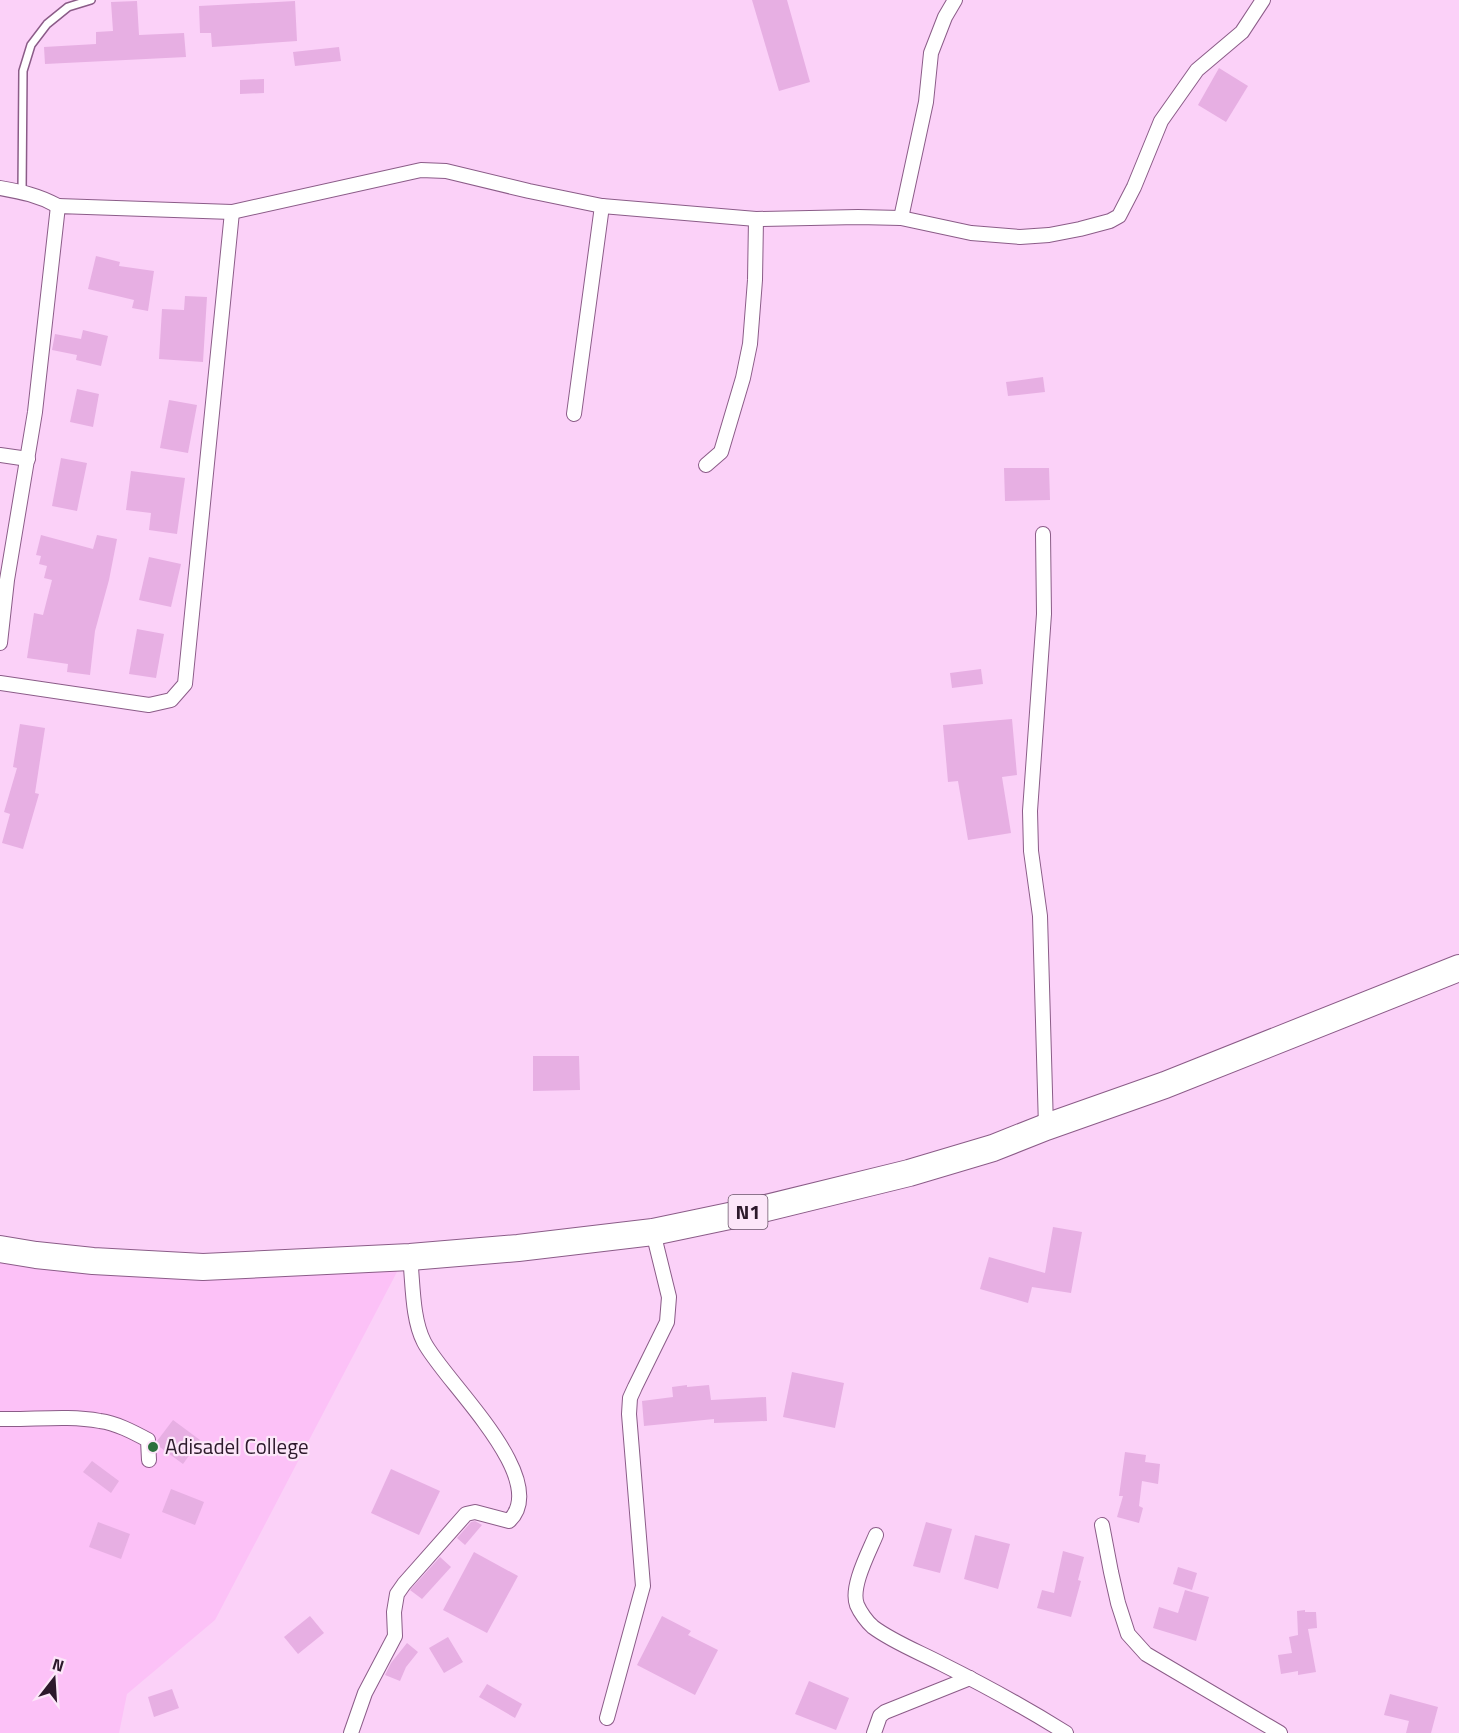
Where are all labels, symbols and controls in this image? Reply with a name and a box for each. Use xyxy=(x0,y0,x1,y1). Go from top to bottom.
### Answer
road number: N1 xyxy=(728,1195,768,1229)
place label: Adisadel College xyxy=(165,1430,309,1462)
marker: Adisadel College xyxy=(146,1440,160,1454)
north arrow xyxy=(24,1649,84,1709)
text: N xyxy=(50,1652,67,1678)

